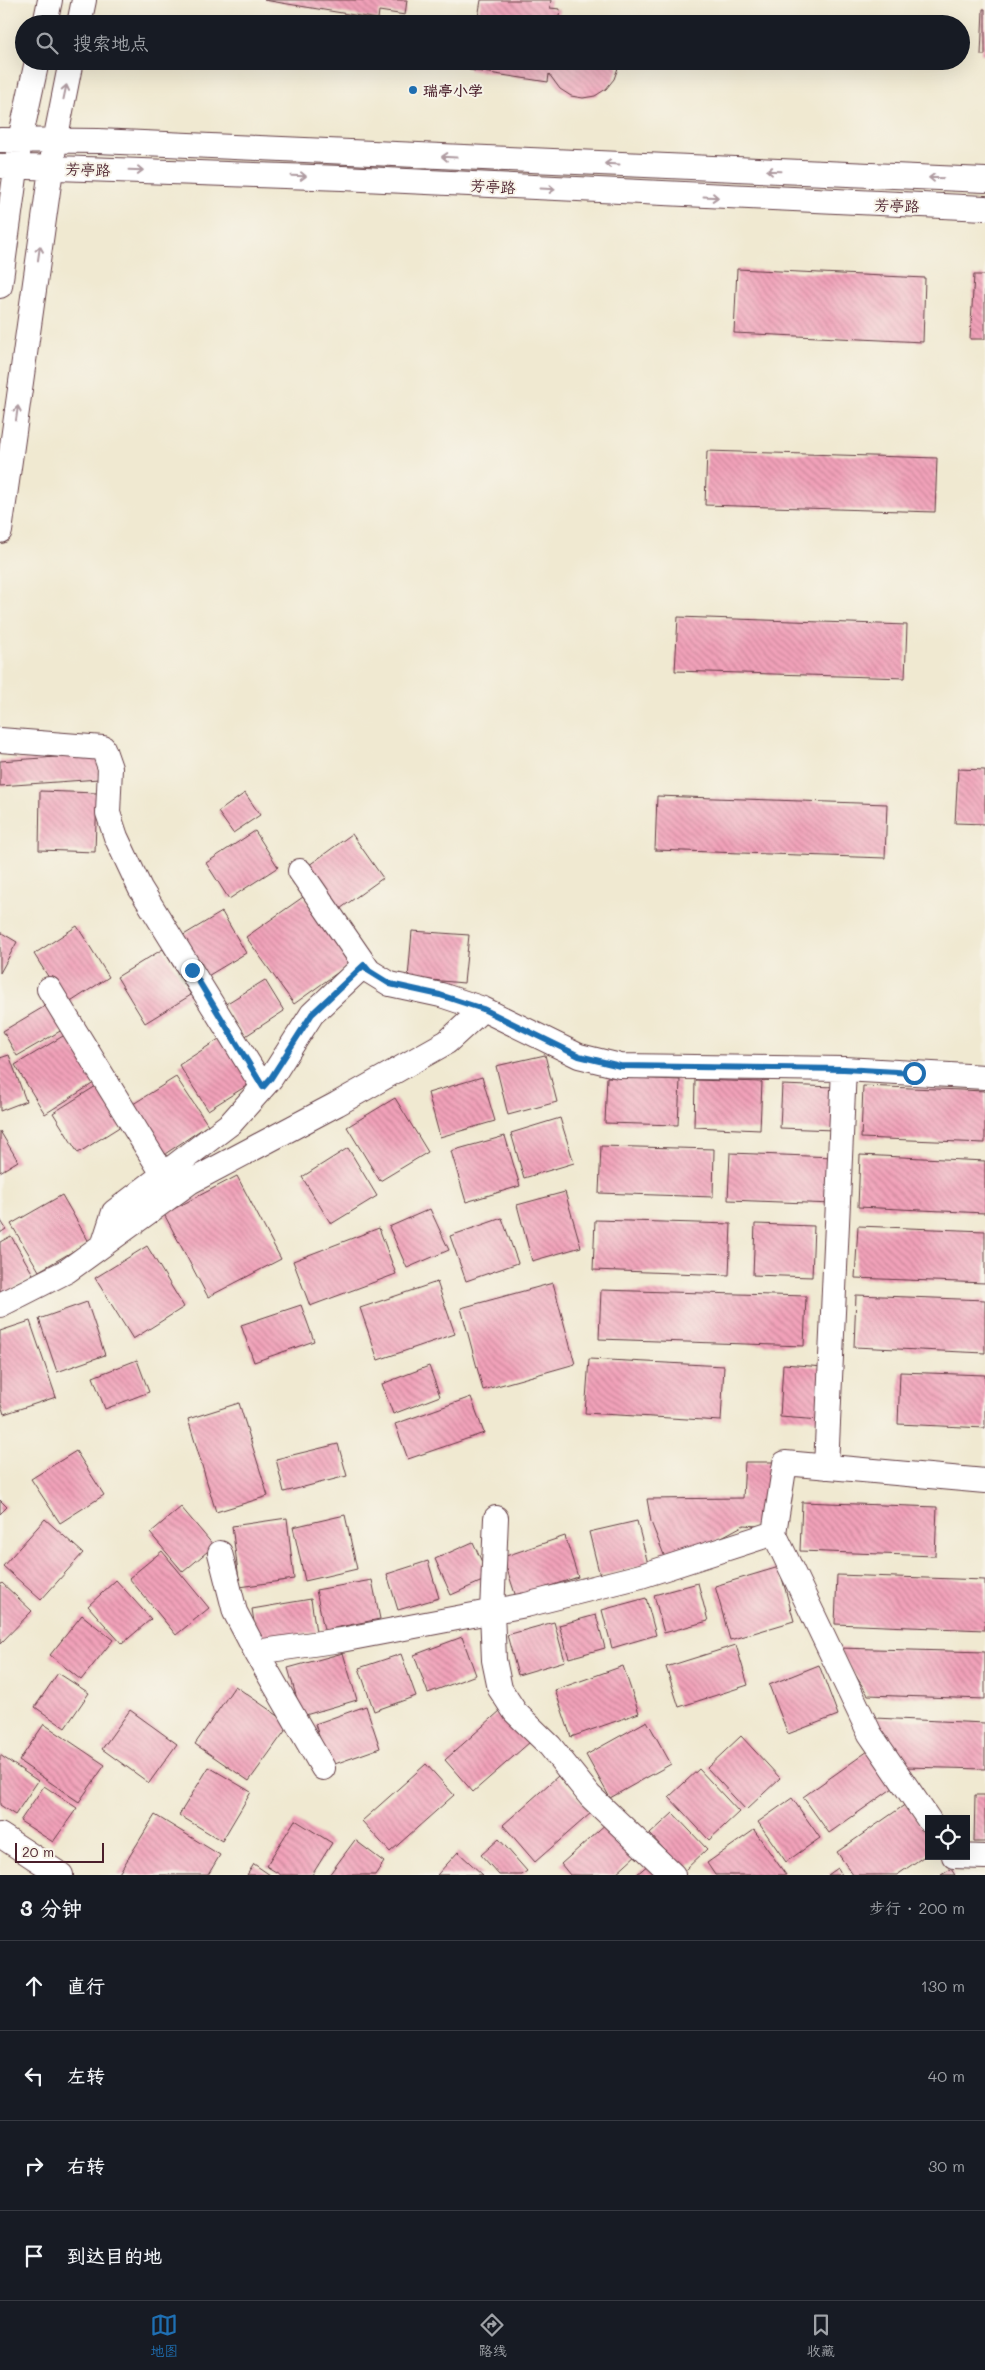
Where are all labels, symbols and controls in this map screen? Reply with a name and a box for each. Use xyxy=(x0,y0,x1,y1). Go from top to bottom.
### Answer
search box xyxy=(15,15,970,70)
icon: search xyxy=(33,29,61,57)
text: 搜索地点 xyxy=(73,30,149,55)
place label: 瑞亭小学 xyxy=(423,80,483,100)
marker: 瑞亭小学 xyxy=(407,84,419,96)
one-way arrow xyxy=(61,85,70,101)
one-way arrow xyxy=(441,153,457,162)
street label: 芳亭路 xyxy=(65,158,111,180)
one-way arrow xyxy=(604,160,620,169)
one-way arrow xyxy=(128,166,144,175)
one-way arrow xyxy=(766,167,782,176)
one-way arrow xyxy=(290,171,306,181)
one-way arrow xyxy=(929,173,945,183)
street label: 芳亭路 xyxy=(470,175,516,197)
one-way arrow xyxy=(540,184,556,193)
one-way arrow xyxy=(702,192,718,201)
street label: 芳亭路 xyxy=(874,194,920,216)
one-way arrow xyxy=(34,245,44,261)
one-way arrow xyxy=(12,406,22,422)
route end xyxy=(181,959,204,982)
route start xyxy=(903,1062,926,1085)
map controls xyxy=(925,1815,970,1860)
button: locate xyxy=(925,1815,970,1860)
scale bar xyxy=(15,1840,104,1863)
text: 20 m xyxy=(22,1842,54,1861)
text: 3 分钟 xyxy=(20,1894,82,1921)
text: 步行 · 200 m xyxy=(869,1897,965,1918)
icon: ahead xyxy=(20,1972,48,2000)
text: 直行 xyxy=(67,1973,105,1998)
text: 130 m xyxy=(921,1975,965,1996)
icon: left xyxy=(20,2062,48,2090)
text: 左转 xyxy=(67,2063,105,2088)
text: 40 m xyxy=(928,2065,965,2086)
icon: right xyxy=(20,2152,48,2180)
text: 右转 xyxy=(67,2153,105,2178)
text: 30 m xyxy=(928,2155,965,2176)
icon: arrive xyxy=(20,2242,48,2270)
text: 到达目的地 xyxy=(67,2243,162,2268)
tab: 地图 xyxy=(150,2311,178,2360)
tab: 路线 xyxy=(478,2311,506,2360)
tab: 收藏 xyxy=(807,2311,835,2360)

